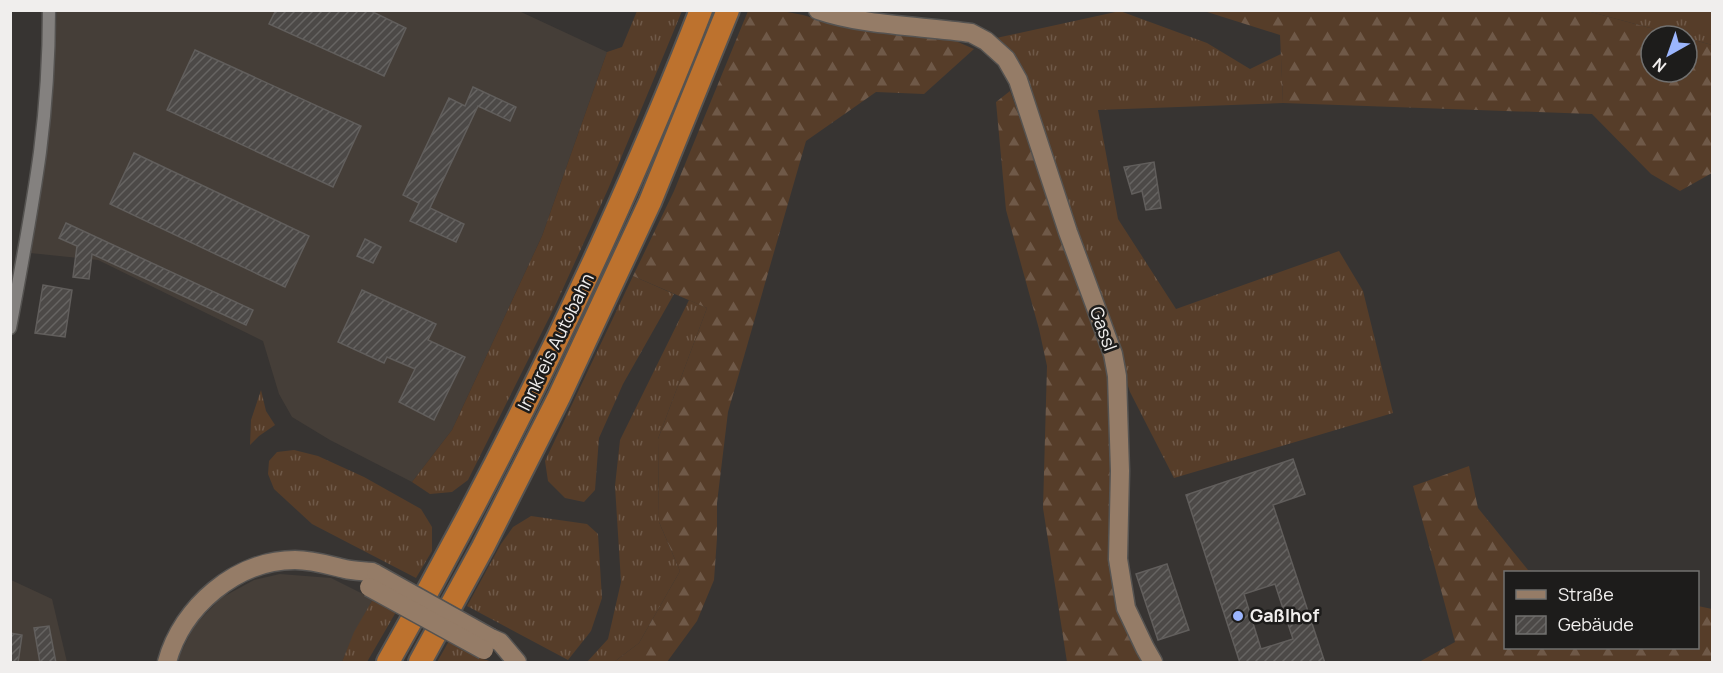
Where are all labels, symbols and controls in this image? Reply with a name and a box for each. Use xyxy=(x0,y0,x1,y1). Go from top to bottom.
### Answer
north arrow xyxy=(1639,24,1699,84)
text: N xyxy=(1648,53,1671,78)
street label: Innkreis Autobahn xyxy=(511,269,599,414)
street label: Gassl xyxy=(1085,303,1123,354)
legend xyxy=(1504,571,1699,649)
text: Straße xyxy=(1558,582,1614,606)
place label: Gaßlhof xyxy=(1250,603,1319,627)
marker: Gaßlhof xyxy=(1231,609,1245,623)
text: Gebäude xyxy=(1558,612,1634,636)

